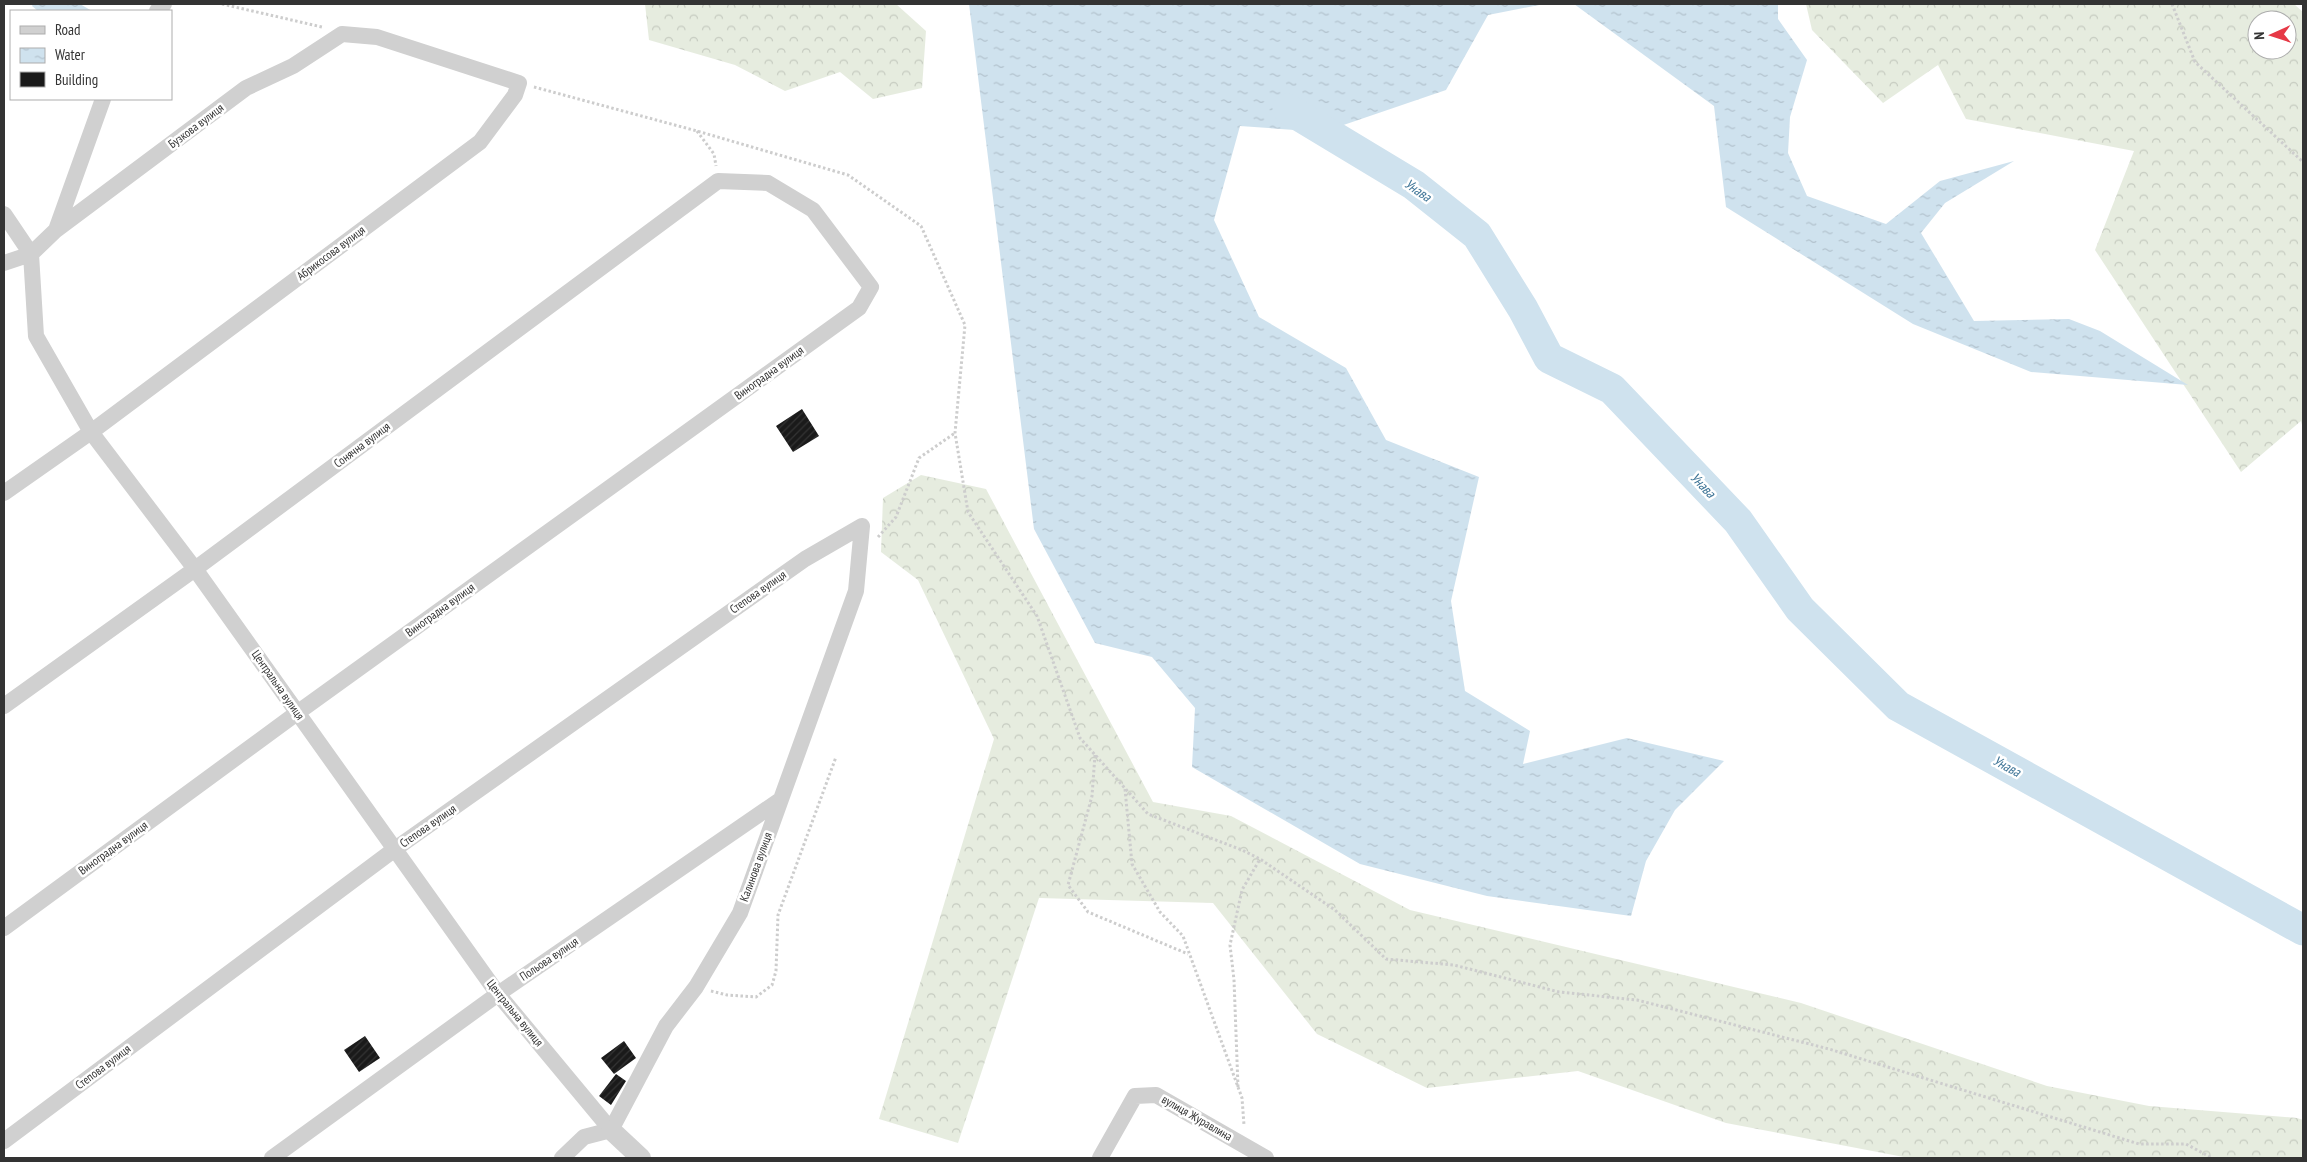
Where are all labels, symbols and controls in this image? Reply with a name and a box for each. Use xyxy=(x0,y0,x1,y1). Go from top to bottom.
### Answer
legend xyxy=(10,10,172,100)
north arrow xyxy=(2247,10,2297,60)
text: Road xyxy=(55,20,81,39)
text: N xyxy=(2250,31,2268,40)
text: Water xyxy=(55,45,86,64)
text: Building xyxy=(55,70,98,89)
street label: Бузкова вулиця xyxy=(165,100,227,151)
water label: Унава xyxy=(1401,174,1436,206)
street label: Абрикосова вулиця xyxy=(294,222,368,283)
street label: Виноградна вулиця xyxy=(731,342,807,403)
street label: Сонячна вулиця xyxy=(331,418,393,471)
water label: Унава xyxy=(1687,468,1720,503)
street label: Степова вулиця xyxy=(727,567,789,616)
street label: Виноградна вулиця xyxy=(402,579,478,640)
street label: Центральна вулиця xyxy=(249,647,308,723)
water label: Унава xyxy=(1990,751,2025,781)
street label: Степова вулиця xyxy=(397,801,459,850)
street label: Виноградна вулиця xyxy=(75,817,151,878)
street label: Калинова вулиця xyxy=(736,830,775,904)
street label: Польова вулиця xyxy=(517,933,581,984)
street label: Центральна вулиця xyxy=(484,976,547,1049)
street label: Степова вулиця xyxy=(72,1041,134,1092)
street label: вулиця Журавлина xyxy=(1159,1091,1235,1144)

